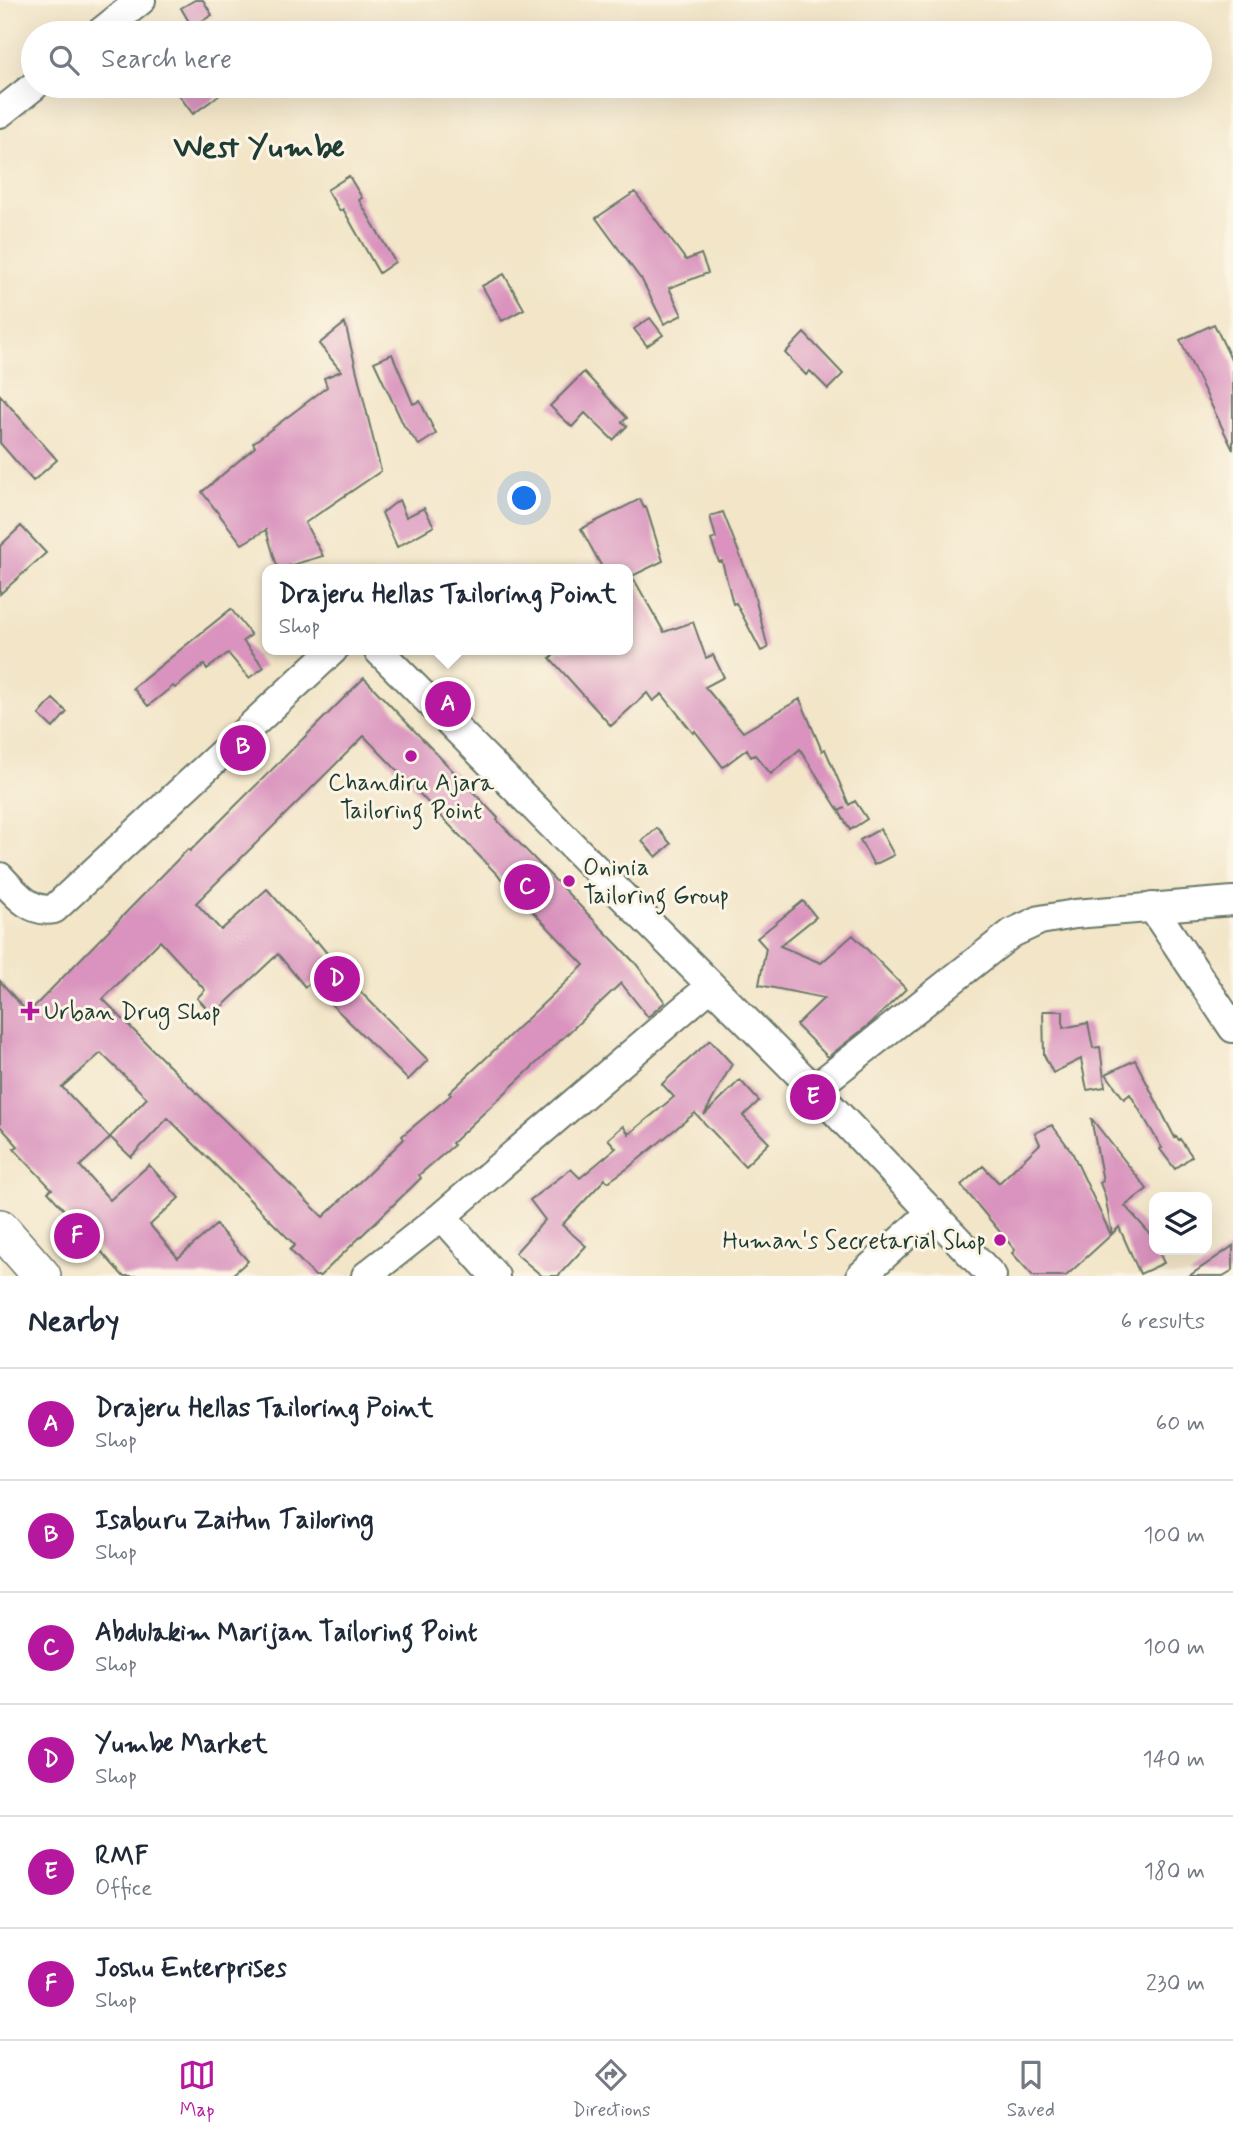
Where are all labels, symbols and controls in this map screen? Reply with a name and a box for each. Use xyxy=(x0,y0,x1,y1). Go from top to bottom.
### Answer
search box xyxy=(21,21,1212,98)
icon: search xyxy=(45,41,83,79)
text: Search here xyxy=(101,43,232,77)
district label: West Yumbe xyxy=(173,127,345,169)
your location xyxy=(507,481,541,515)
popup xyxy=(262,564,633,655)
text: Drajeru Hellas Tailoring Point xyxy=(278,578,617,612)
text: Shop xyxy=(278,612,321,642)
pin: A xyxy=(425,678,471,730)
pin: B xyxy=(220,722,266,774)
marker: Chandiru Ajara Tailoring Point xyxy=(403,748,419,764)
place label: Chandiru Ajara Tailoring Point xyxy=(328,768,495,830)
place label: Oninia Tailoring Group xyxy=(583,853,729,915)
pin: C xyxy=(504,861,550,913)
marker: Oninia Tailoring Group xyxy=(561,873,577,889)
pin: D xyxy=(314,953,360,1005)
place label: Urban Drug Shop xyxy=(44,997,221,1030)
marker: Urban Drug Shop xyxy=(22,1003,38,1019)
pin: E xyxy=(790,1071,836,1123)
map controls xyxy=(1149,1192,1212,1255)
button: layers xyxy=(1149,1192,1212,1255)
pin: F xyxy=(54,1210,100,1262)
place label: Human's Secretarial Shop xyxy=(723,1226,986,1257)
marker: Human's Secretarial Shop xyxy=(992,1232,1008,1248)
text: Nearby xyxy=(28,1302,119,1341)
text: 6 results xyxy=(1121,1307,1205,1337)
text: Drajeru Hellas Tailoring Point xyxy=(95,1392,433,1426)
text: A xyxy=(43,1409,59,1439)
text: 60 m xyxy=(1156,1409,1205,1439)
text: Shop xyxy=(95,1426,137,1456)
text: Isaburu Zaitun Tailoring xyxy=(95,1504,374,1538)
text: B xyxy=(44,1521,58,1551)
text: 100 m xyxy=(1143,1521,1205,1551)
text: Shop xyxy=(95,1538,137,1568)
text: Abdulakim Marijan Tailoring Point xyxy=(95,1616,478,1650)
text: C xyxy=(43,1633,59,1663)
text: 100 m xyxy=(1143,1633,1205,1663)
text: Shop xyxy=(95,1650,137,1680)
text: Yumbe Market xyxy=(95,1728,268,1762)
text: D xyxy=(43,1745,59,1775)
text: 140 m xyxy=(1142,1745,1205,1775)
text: Shop xyxy=(95,1762,137,1792)
text: RMF xyxy=(95,1840,149,1874)
text: E xyxy=(44,1857,58,1887)
text: 180 m xyxy=(1144,1857,1205,1887)
text: Office xyxy=(95,1874,152,1904)
text: Joshu Enterprises xyxy=(95,1952,287,1986)
text: F xyxy=(45,1969,57,1999)
text: 230 m xyxy=(1146,1969,1205,1999)
text: Shop xyxy=(95,1986,137,2016)
tab: Map xyxy=(178,2056,216,2123)
tab: Directions xyxy=(572,2056,651,2123)
tab: Saved xyxy=(1007,2056,1055,2123)

